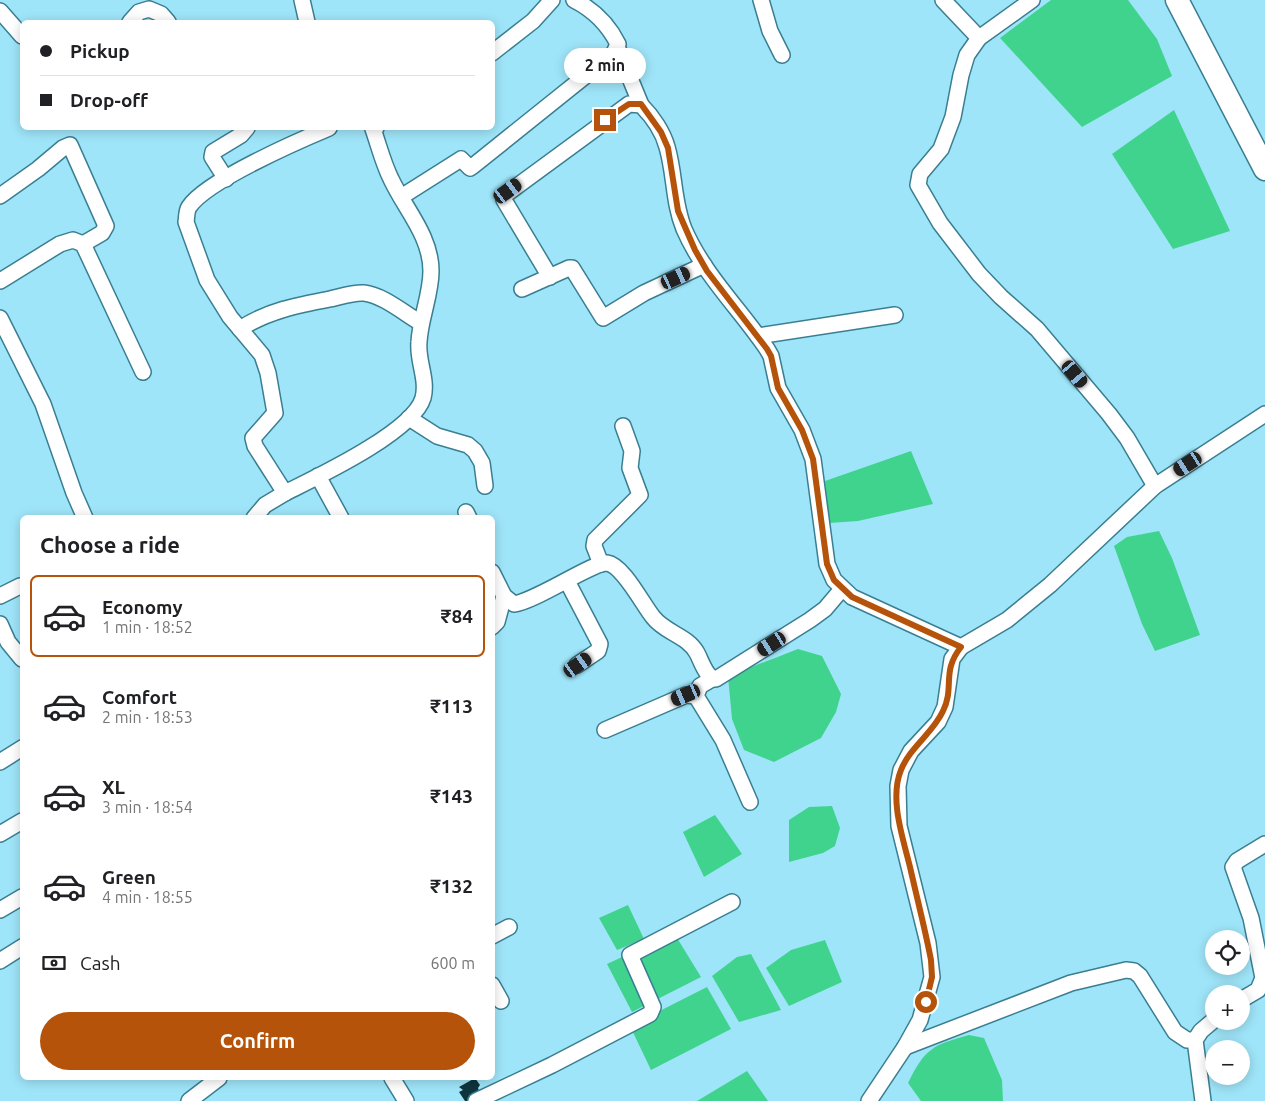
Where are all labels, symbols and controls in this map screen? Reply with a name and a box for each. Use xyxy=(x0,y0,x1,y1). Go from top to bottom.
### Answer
text: Pickup xyxy=(70,40,130,62)
callout: 2 min xyxy=(564,48,646,82)
text: 2 min xyxy=(585,56,625,74)
text: Drop-off xyxy=(70,89,148,111)
route end xyxy=(594,109,616,131)
car xyxy=(491,176,524,206)
car xyxy=(659,265,692,291)
car xyxy=(1059,358,1090,390)
car xyxy=(1171,450,1204,478)
text: Choose a ride xyxy=(40,532,180,557)
icon: car xyxy=(42,594,87,639)
text: Economy xyxy=(102,596,183,618)
text: ₹84 xyxy=(441,605,473,627)
text: 1 min · 18:52 xyxy=(102,618,193,636)
car xyxy=(755,630,788,658)
car xyxy=(561,650,594,680)
car xyxy=(669,682,702,708)
icon: car xyxy=(42,684,87,729)
text: Comfort xyxy=(102,686,177,708)
text: ₹113 xyxy=(430,695,473,717)
text: 2 min · 18:53 xyxy=(102,708,193,726)
icon: car xyxy=(42,774,87,819)
text: XL xyxy=(102,776,125,798)
text: ₹143 xyxy=(430,785,473,807)
text: 3 min · 18:54 xyxy=(102,798,193,816)
icon: car xyxy=(42,864,87,909)
text: Green xyxy=(102,866,156,888)
text: ₹132 xyxy=(430,875,473,897)
text: 4 min · 18:55 xyxy=(102,888,193,906)
map controls xyxy=(1205,930,1250,1085)
button: locate xyxy=(1205,930,1250,975)
icon: cash xyxy=(40,949,68,977)
text: Cash xyxy=(80,952,121,974)
text: 600 m xyxy=(430,954,475,972)
button: + xyxy=(1205,985,1250,1030)
route start xyxy=(915,991,937,1013)
button: Confirm xyxy=(40,1012,475,1070)
button: − xyxy=(1205,1040,1250,1085)

